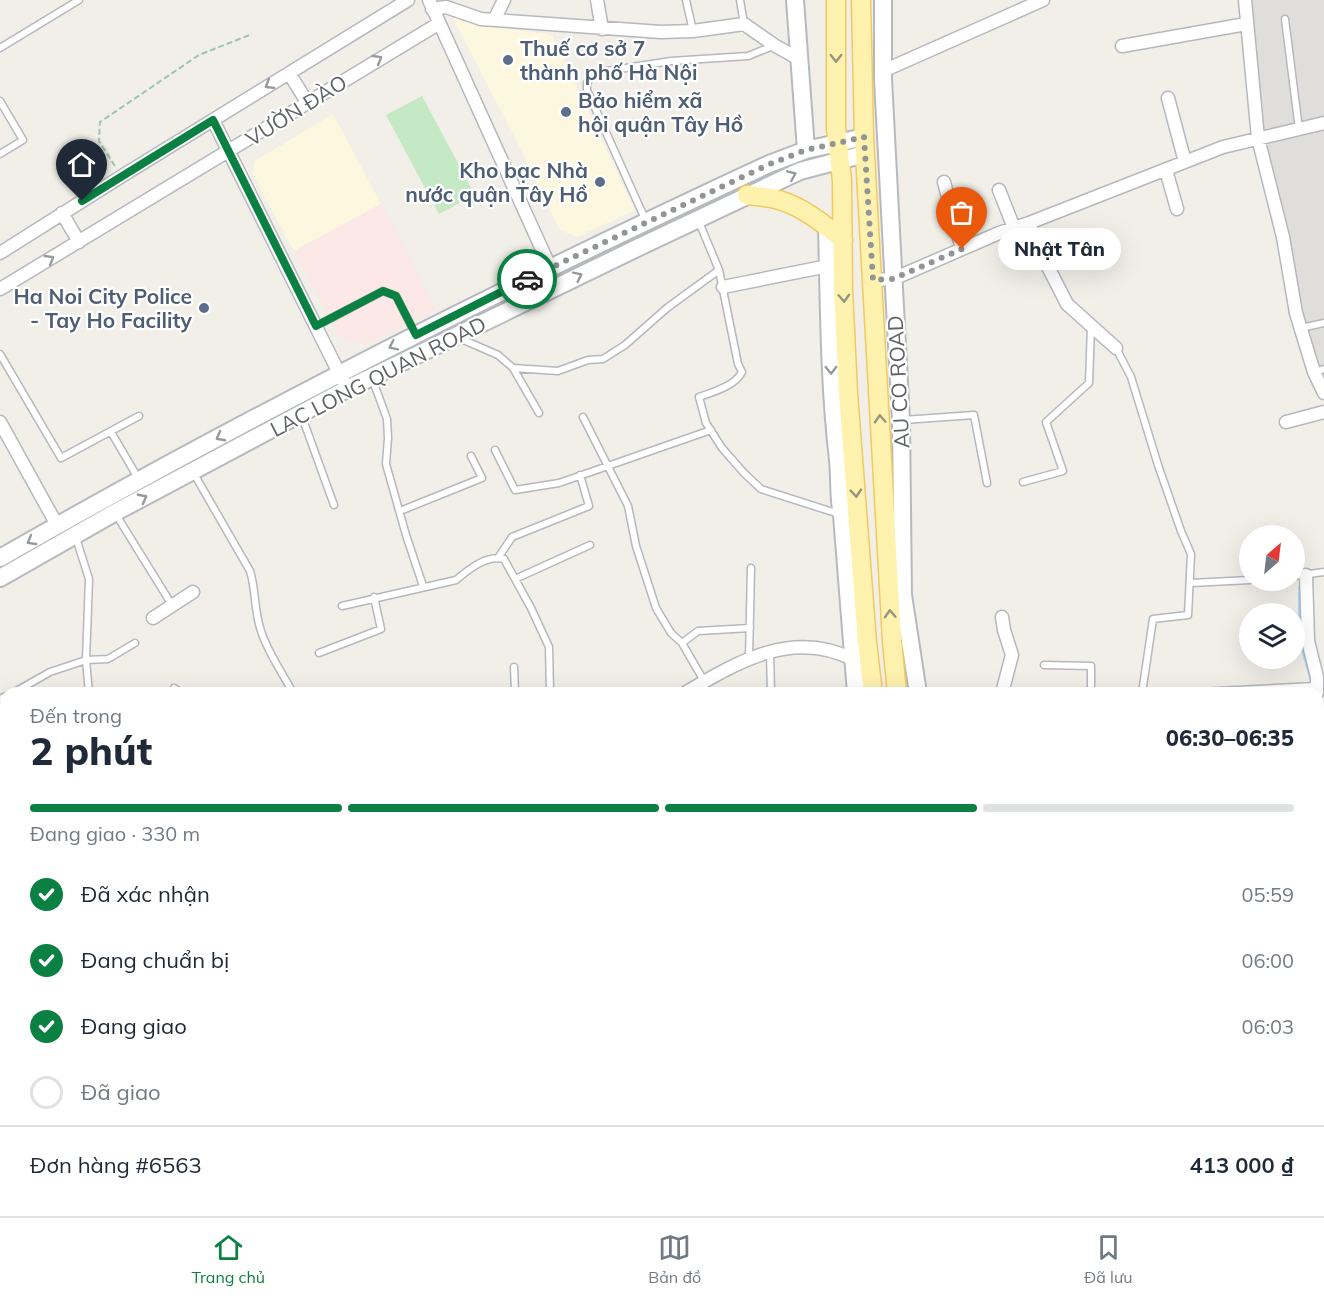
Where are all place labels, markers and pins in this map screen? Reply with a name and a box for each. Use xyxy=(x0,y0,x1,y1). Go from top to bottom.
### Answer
place label: Thuế cơ sở 7 thành phố Hà Nội xyxy=(520,35,697,85)
marker: Thuế cơ sở 7 thành phố Hà Nội xyxy=(501,53,515,67)
place label: Bảo hiểm xã hội quận Tây Hồ xyxy=(578,87,743,137)
marker: Bảo hiểm xã hội quận Tây Hồ xyxy=(559,105,573,119)
pin xyxy=(56,139,107,201)
place label: Kho bạc Nhà nước quận Tây Hồ xyxy=(405,157,588,207)
marker: Kho bạc Nhà nước quận Tây Hồ xyxy=(593,175,607,189)
pin xyxy=(936,187,987,249)
callout: Nhật Tân xyxy=(998,228,1121,270)
place label: Ha Noi City Police - Tay Ho Facility xyxy=(14,283,193,333)
marker: Ha Noi City Police - Tay Ho Facility xyxy=(197,301,211,315)

